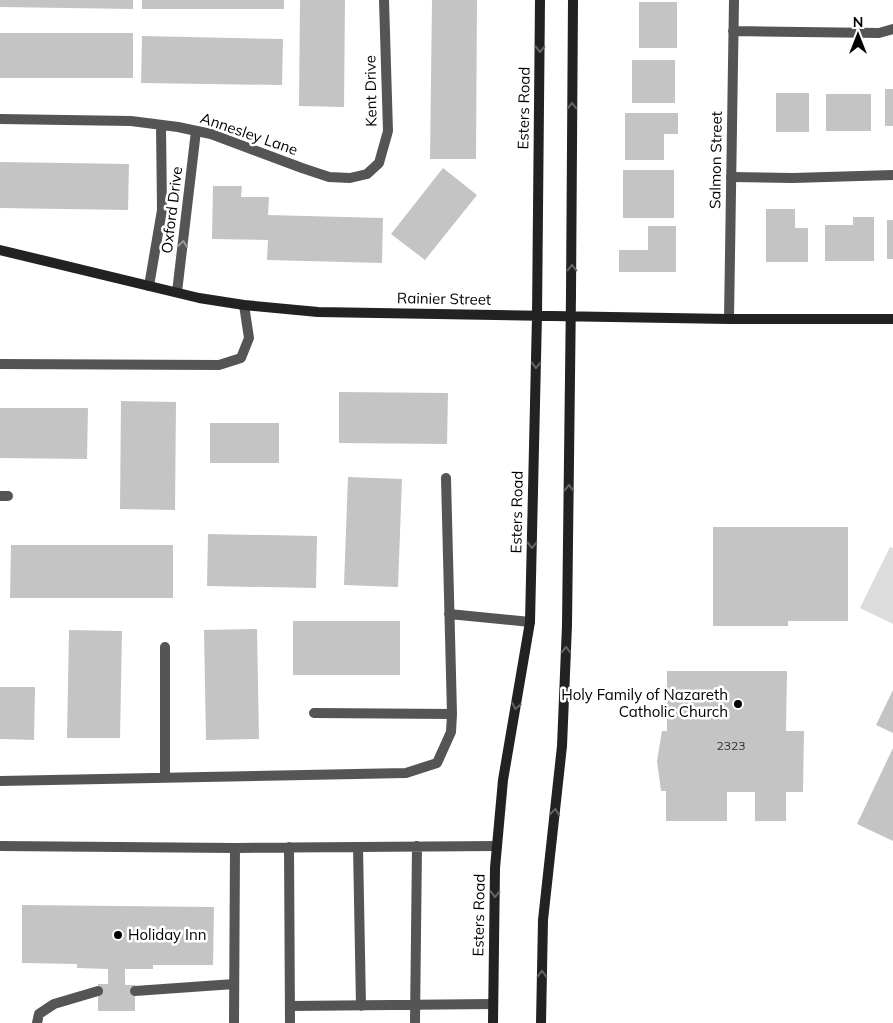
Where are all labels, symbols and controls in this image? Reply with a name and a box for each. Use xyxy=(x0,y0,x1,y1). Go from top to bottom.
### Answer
north arrow xyxy=(833,10,883,60)
text: N xyxy=(853,13,863,31)
one-way arrow xyxy=(534,45,545,53)
street label: Kent Drive xyxy=(360,55,381,127)
street label: Esters Road xyxy=(513,66,534,150)
one-way arrow xyxy=(567,101,578,109)
street label: Annesley Lane xyxy=(198,108,300,159)
street label: Salmon Street xyxy=(705,111,726,209)
street label: Oxford Drive xyxy=(157,165,186,255)
one-way arrow xyxy=(177,240,188,248)
one-way arrow xyxy=(567,264,577,272)
street label: Rainier Street xyxy=(397,288,491,309)
one-way arrow xyxy=(531,362,541,369)
street label: Esters Road xyxy=(506,470,527,554)
one-way arrow xyxy=(564,484,574,492)
one-way arrow xyxy=(526,541,537,549)
one-way arrow xyxy=(561,646,572,654)
place label: Holy Family of Nazareth Catholic Church xyxy=(561,685,728,721)
marker: Holy Family of Nazareth Catholic Church xyxy=(732,698,744,710)
one-way arrow xyxy=(511,702,521,710)
house number: 2323 xyxy=(717,738,745,753)
one-way arrow xyxy=(549,808,560,816)
street label: Esters Road xyxy=(468,873,489,957)
one-way arrow xyxy=(490,891,500,899)
place label: Holiday Inn xyxy=(128,925,206,944)
marker: Holiday Inn xyxy=(112,929,124,941)
one-way arrow xyxy=(537,970,547,978)

